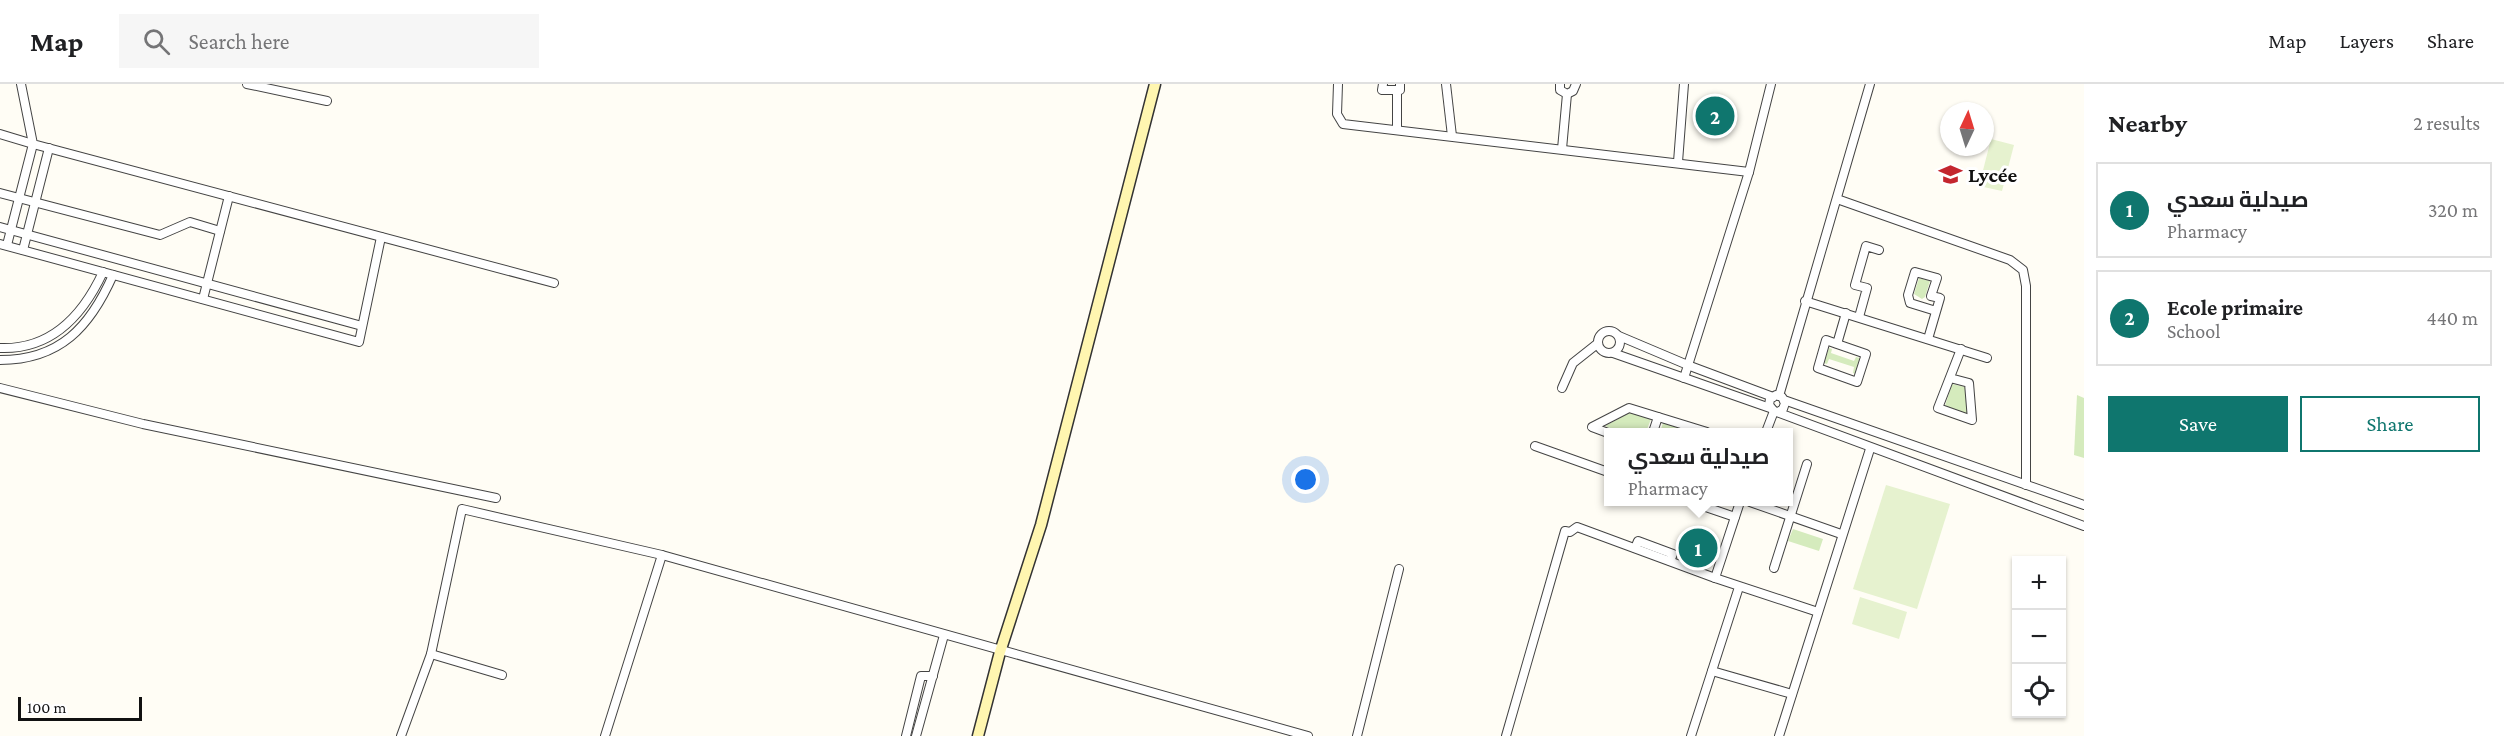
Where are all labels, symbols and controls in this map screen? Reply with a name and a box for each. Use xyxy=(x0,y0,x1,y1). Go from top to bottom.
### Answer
search box xyxy=(119,14,539,68)
icon: search xyxy=(140,25,173,58)
text: Map xyxy=(30,26,83,57)
text: Search here xyxy=(188,29,289,54)
text: Map xyxy=(2268,29,2307,53)
text: Layers xyxy=(2340,29,2394,53)
text: Share xyxy=(2427,29,2474,53)
pin: 2 xyxy=(1696,93,1734,138)
north arrow xyxy=(1940,102,1994,156)
text: Nearby xyxy=(2108,109,2187,138)
text: 2 results xyxy=(2413,112,2480,134)
school or university icon: Lycée xyxy=(1937,162,1963,188)
place label: Lycée xyxy=(1968,163,2018,187)
text: صيدلية سعدي xyxy=(2167,187,2309,212)
text: 1 xyxy=(2126,199,2133,221)
text: 320 m xyxy=(2428,199,2478,221)
text: Pharmacy xyxy=(2167,220,2247,242)
text: Ecole primaire xyxy=(2167,295,2303,320)
text: 2 xyxy=(2124,307,2135,329)
text: 440 m xyxy=(2426,307,2478,329)
text: School xyxy=(2167,320,2220,342)
button: Save xyxy=(2108,396,2288,452)
button: Share xyxy=(2300,396,2480,452)
popup xyxy=(1604,428,1793,506)
text: صيدلية سعدي xyxy=(1628,444,1769,469)
your location xyxy=(1291,465,1320,494)
text: Pharmacy xyxy=(1628,477,1708,499)
pin: 1 xyxy=(1678,526,1718,570)
map controls xyxy=(2012,556,2066,718)
button: + xyxy=(2012,556,2066,610)
button: − xyxy=(2012,610,2066,664)
button: locate xyxy=(2012,664,2066,718)
scale bar xyxy=(18,694,142,722)
text: 100 m xyxy=(27,699,66,716)

